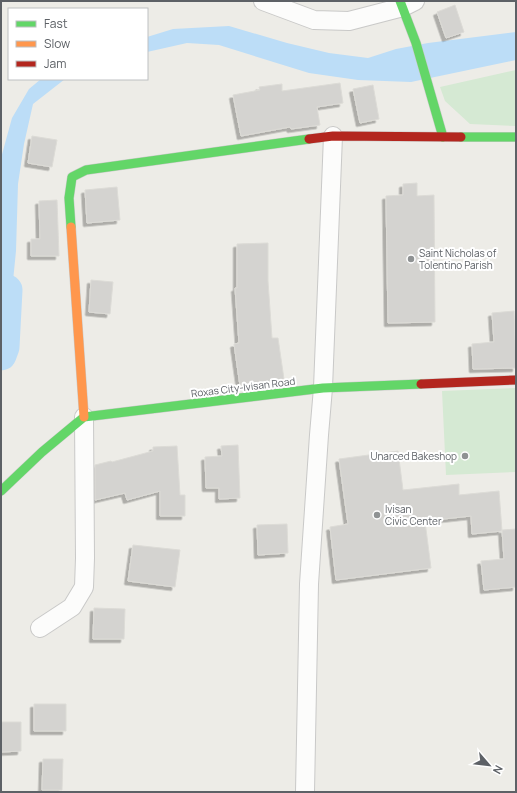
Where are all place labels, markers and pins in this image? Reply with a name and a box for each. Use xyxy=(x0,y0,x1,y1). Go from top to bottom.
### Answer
place label: Saint Nicholas of Tolentino Parish xyxy=(419,246,497,272)
marker: Saint Nicholas of Tolentino Parish xyxy=(406,254,416,264)
place label: Unarced Bakeshop xyxy=(370,449,457,463)
marker: Unarced Bakeshop xyxy=(460,451,470,461)
place label: Ivisan Civic Center xyxy=(385,502,442,528)
marker: Ivisan Civic Center xyxy=(372,510,382,520)

